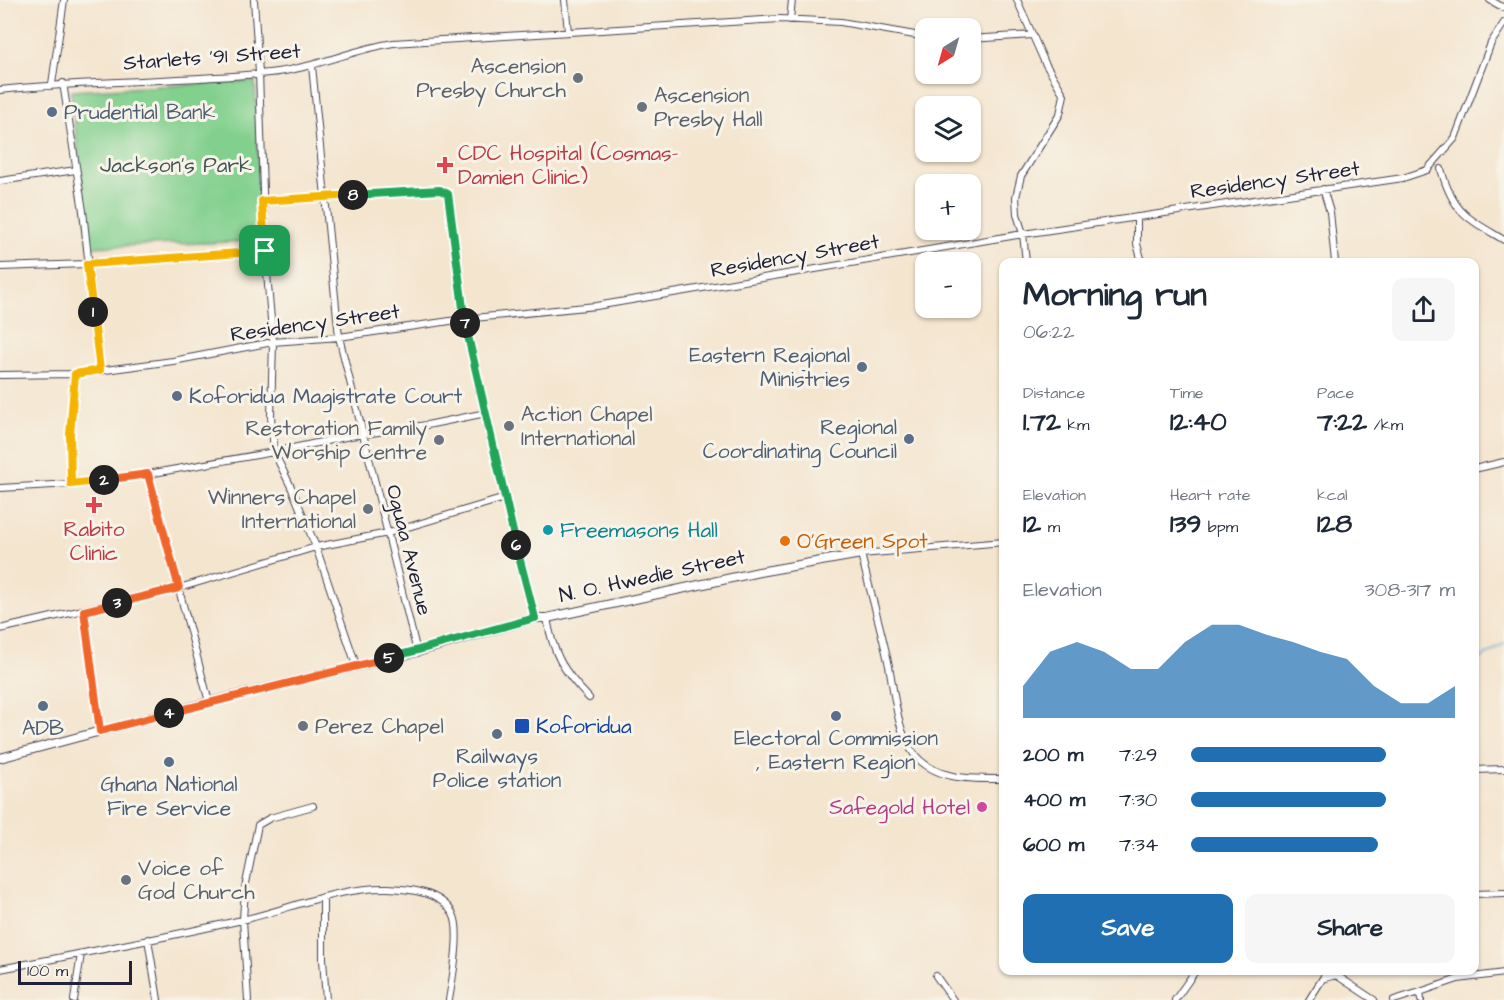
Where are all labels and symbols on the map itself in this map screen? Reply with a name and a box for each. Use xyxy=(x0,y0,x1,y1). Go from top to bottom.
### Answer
north arrow xyxy=(915,18,981,84)
street label: Starlets '91 Street xyxy=(122,36,302,78)
place label: Ascension Presby Church xyxy=(416,52,567,107)
marker: Ascension Presby Church xyxy=(571,71,585,85)
place label: Ascension Presby Hall xyxy=(654,81,763,136)
place label: Prudential Bank xyxy=(64,98,215,127)
marker: Ascension Presby Hall xyxy=(635,100,649,114)
marker: Prudential Bank xyxy=(45,105,59,119)
place label: CDC Hospital (Cosmas- Damien Clinic) xyxy=(458,139,679,192)
park label: Jackson's Park xyxy=(100,151,252,180)
street label: Residency Street xyxy=(1188,154,1362,208)
marker: CDC Hospital (Cosmas- Damien Clinic) xyxy=(436,156,454,174)
pin: 8 xyxy=(338,180,368,210)
pin xyxy=(239,225,290,276)
street label: Residency Street xyxy=(708,227,882,287)
pin: 1 xyxy=(78,297,108,327)
street label: Residency Street xyxy=(228,297,402,351)
pin: 7 xyxy=(450,308,480,338)
place label: Eastern Regional Ministries xyxy=(689,341,850,394)
marker: Eastern Regional Ministries xyxy=(855,360,869,374)
place label: Koforidua Magistrate Court xyxy=(189,382,463,413)
marker: Koforidua Magistrate Court xyxy=(170,389,184,403)
place label: Action Chapel International xyxy=(521,400,652,453)
place label: Regional Coordinating Council xyxy=(703,413,897,468)
place label: Restoration Family Worship Centre xyxy=(246,414,427,468)
marker: Action Chapel International xyxy=(502,419,516,433)
marker: Regional Coordinating Council xyxy=(902,432,916,446)
marker: Restoration Family Worship Centre xyxy=(432,433,446,447)
pin: 2 xyxy=(89,465,119,495)
street label: Oguaa Avenue xyxy=(377,482,439,619)
place label: Winners Chapel International xyxy=(208,483,356,536)
marker: Rabito Clinic xyxy=(85,496,103,514)
marker: Winners Chapel International xyxy=(361,502,375,516)
place label: Rabito Clinic xyxy=(64,515,125,568)
place label: Freemasons Hall xyxy=(560,516,718,545)
marker: Freemasons Hall xyxy=(541,523,555,537)
place label: O'Green Spot xyxy=(797,527,928,557)
pin: 6 xyxy=(501,530,531,560)
marker: O'Green Spot xyxy=(778,534,792,548)
street label: N. O. Hwedie Street xyxy=(556,542,748,610)
pin: 3 xyxy=(102,588,132,618)
pin: 5 xyxy=(374,643,404,673)
pin: 4 xyxy=(154,698,184,728)
marker: ADB xyxy=(36,699,50,713)
marker: Electoral Commission , Eastern Region xyxy=(829,709,843,723)
place label: Perez Chapel xyxy=(315,712,444,742)
place label: Koforidua xyxy=(536,712,632,741)
place label: ADB xyxy=(22,714,64,743)
marker: Koforidua xyxy=(513,717,531,735)
marker: Perez Chapel xyxy=(296,719,310,733)
place label: Electoral Commission , Eastern Region xyxy=(734,724,938,779)
marker: Railways Police station xyxy=(490,727,504,741)
place label: Railways Police station xyxy=(433,742,561,795)
marker: Ghana National Fire Service xyxy=(162,755,176,769)
place label: Ghana National Fire Service xyxy=(100,770,238,823)
place label: Safegold Hotel xyxy=(829,793,970,824)
marker: Safegold Hotel xyxy=(975,800,989,814)
place label: Voice of God Church xyxy=(138,854,255,907)
marker: Voice of God Church xyxy=(119,873,133,887)
scale bar xyxy=(18,958,132,986)

